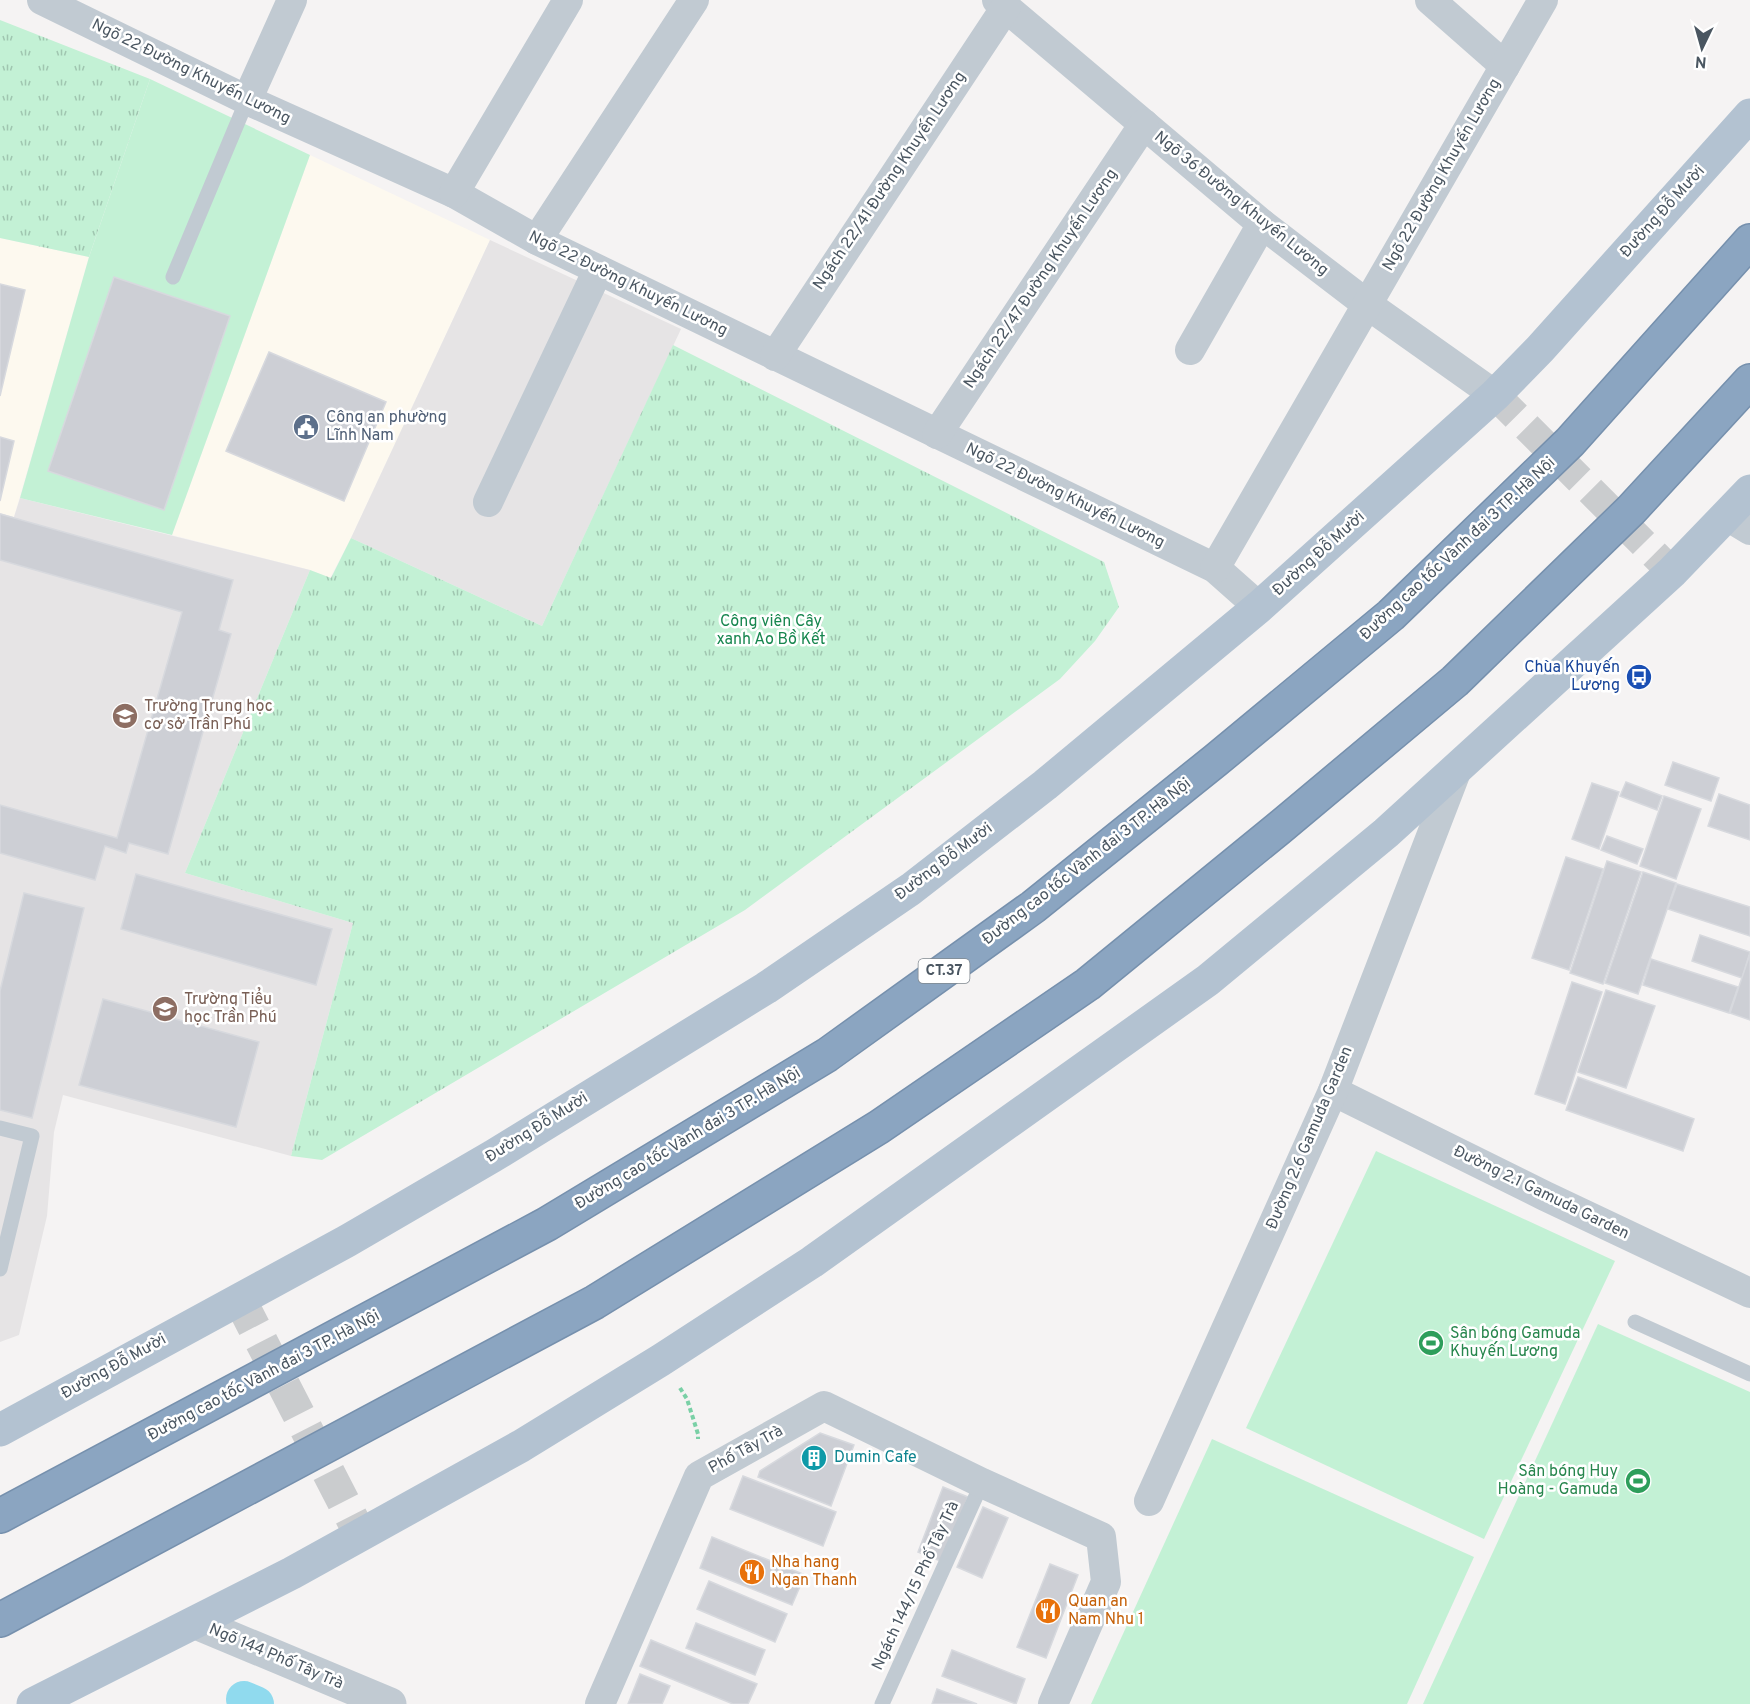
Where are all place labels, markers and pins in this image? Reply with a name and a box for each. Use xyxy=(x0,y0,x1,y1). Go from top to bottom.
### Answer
place label: Công an phường Lĩnh Nam xyxy=(326,408,447,446)
public building icon: Công an phường Lĩnh Nam xyxy=(291,412,321,442)
place label: Chùa Khuyến Lương xyxy=(1524,657,1620,696)
bus stop icon: Chùa Khuyến Lương xyxy=(1624,662,1654,692)
place label: Trường Trung học cơ sở Trần Phú xyxy=(144,697,273,735)
school or university icon: Trường Trung học cơ sở Trần Phú xyxy=(110,701,140,731)
place label: Trường Tiểu học Trần Phú xyxy=(184,987,277,1028)
school or university icon: Trường Tiểu học Trần Phú xyxy=(150,994,180,1024)
place label: Sân bóng Gamuda Khuyến Lương xyxy=(1450,1324,1580,1362)
sports icon: Sân bóng Gamuda Khuyến Lương xyxy=(1416,1328,1446,1358)
building icon: Dumin Cafe xyxy=(799,1443,829,1473)
place label: Dumin Cafe xyxy=(834,1448,917,1468)
place label: Sân bóng Huy Hoàng - Gamuda xyxy=(1498,1462,1618,1500)
sports icon: Sân bóng Huy Hoàng - Gamuda xyxy=(1623,1466,1653,1496)
place label: Nha hang Ngan Thanh xyxy=(771,1553,857,1591)
restaurant icon: Nha hang Ngan Thanh xyxy=(737,1557,767,1587)
place label: Quan an Nam Nhu 1 xyxy=(1068,1592,1144,1630)
restaurant icon: Quan an Nam Nhu 1 xyxy=(1033,1596,1063,1626)

